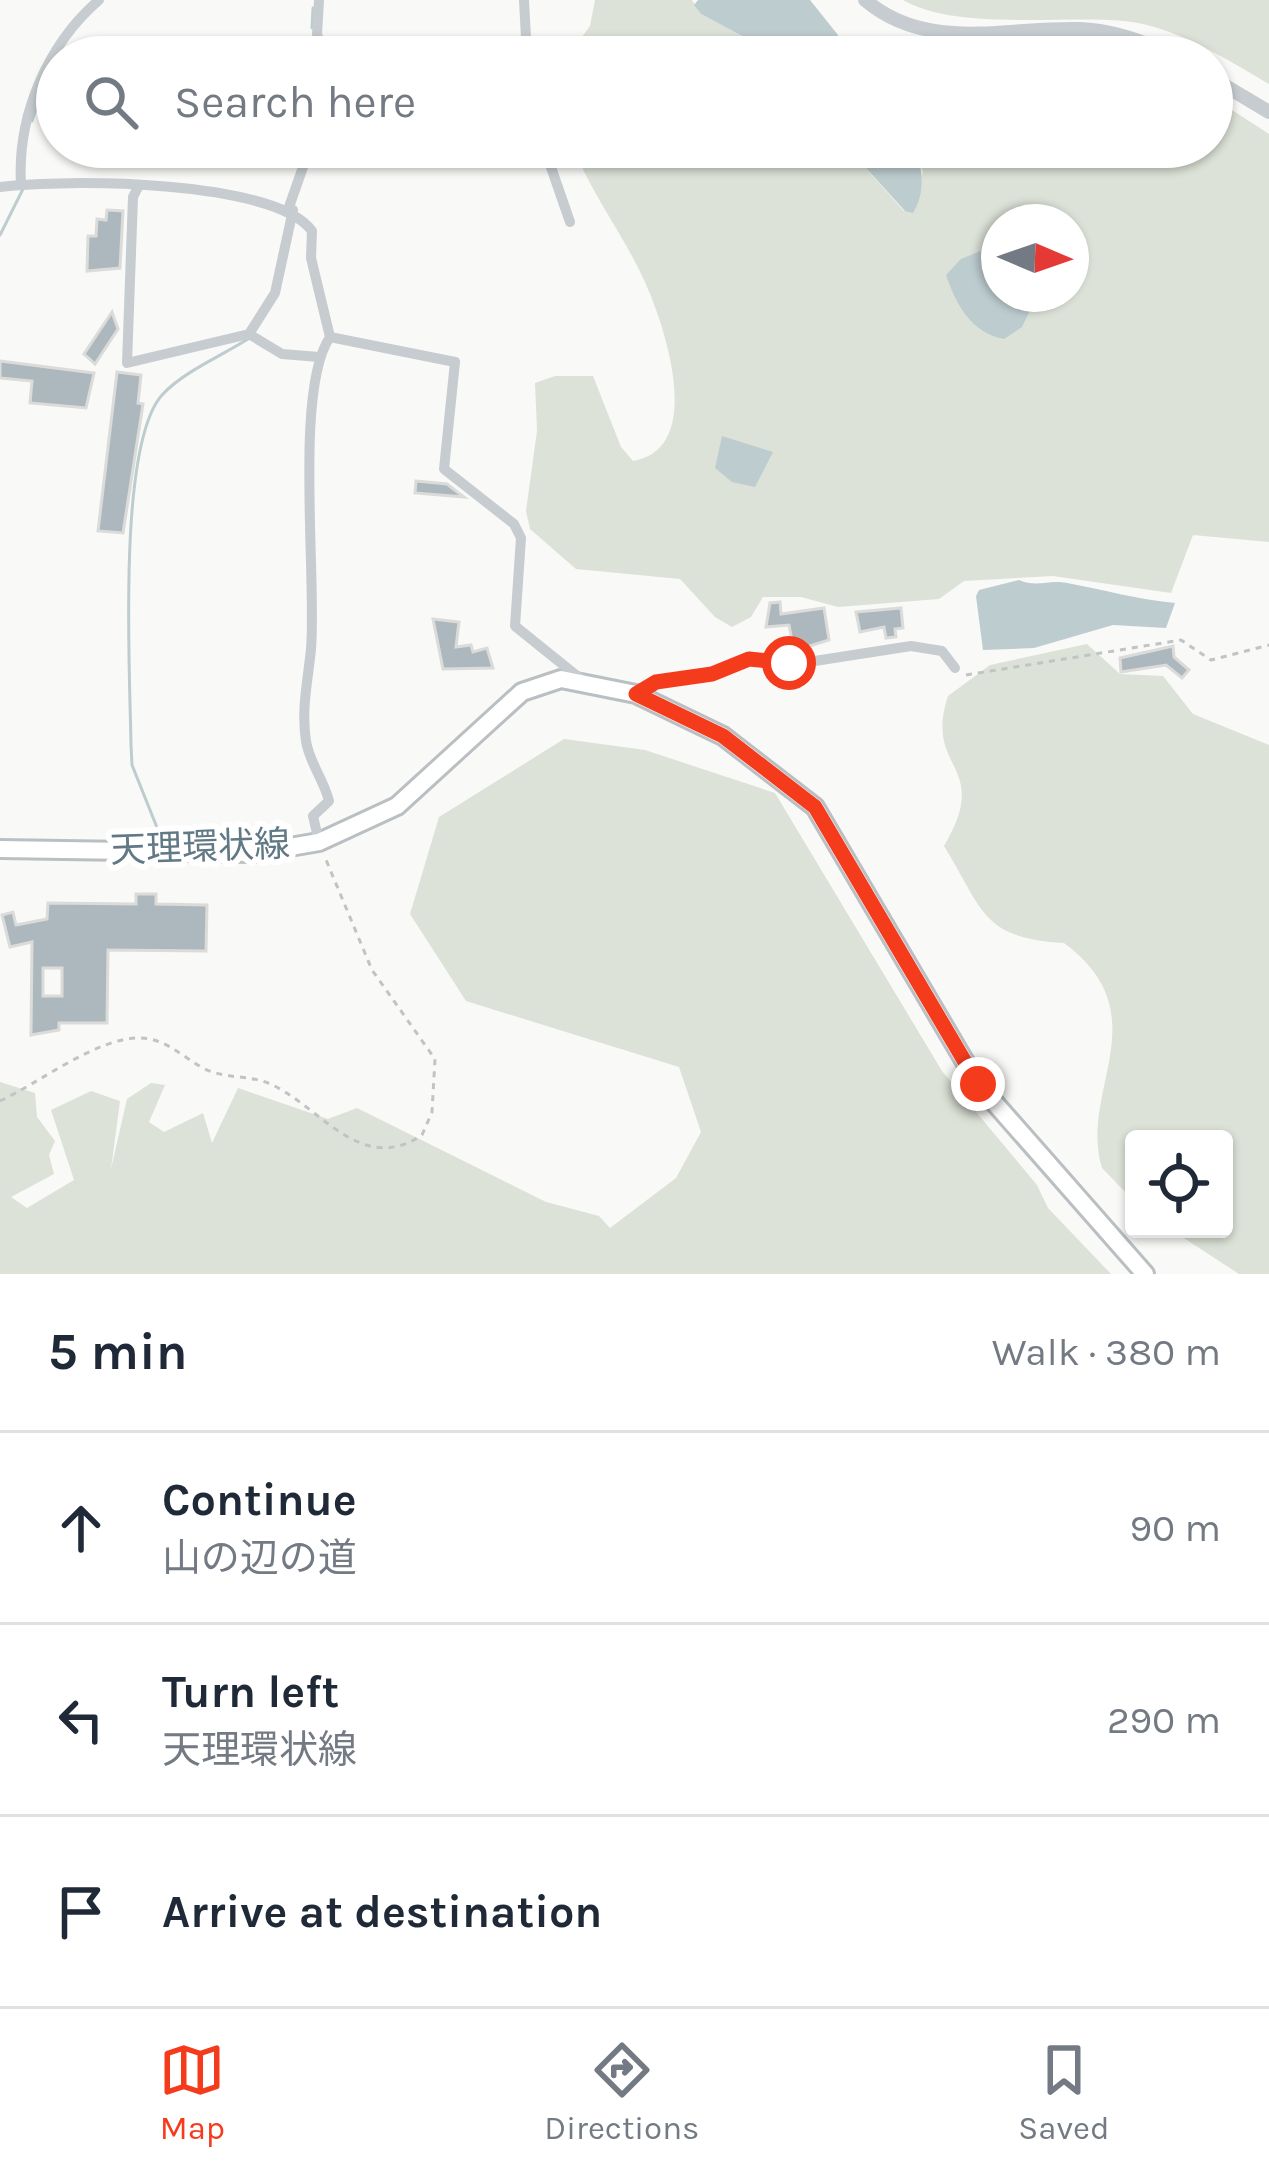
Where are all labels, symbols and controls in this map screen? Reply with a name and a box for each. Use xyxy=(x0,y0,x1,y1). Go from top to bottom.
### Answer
search box xyxy=(36,36,1233,168)
icon: search xyxy=(78,69,144,135)
text: Search here xyxy=(174,76,416,128)
north arrow xyxy=(981,204,1089,312)
route start xyxy=(762,636,816,690)
street label: 天理環状線 xyxy=(109,823,291,871)
route end xyxy=(951,1057,1005,1111)
map controls xyxy=(1125,1130,1233,1238)
button: locate xyxy=(1125,1130,1233,1238)
text: 5 min xyxy=(48,1322,188,1382)
text: Walk · 380 m xyxy=(992,1329,1221,1375)
text: Continue xyxy=(162,1474,357,1526)
icon: ahead xyxy=(48,1495,114,1561)
text: 90 m xyxy=(1129,1505,1221,1551)
text: 山の辺の道 xyxy=(162,1535,357,1581)
text: Turn left xyxy=(162,1666,339,1718)
icon: left xyxy=(48,1687,114,1753)
text: 290 m xyxy=(1107,1697,1221,1743)
text: 天理環状線 xyxy=(162,1727,357,1773)
icon: arrive xyxy=(48,1879,114,1945)
text: Arrive at destination xyxy=(162,1886,602,1938)
tab: Map xyxy=(159,2037,225,2147)
tab: Directions xyxy=(544,2037,699,2147)
tab: Saved xyxy=(1018,2037,1110,2147)

